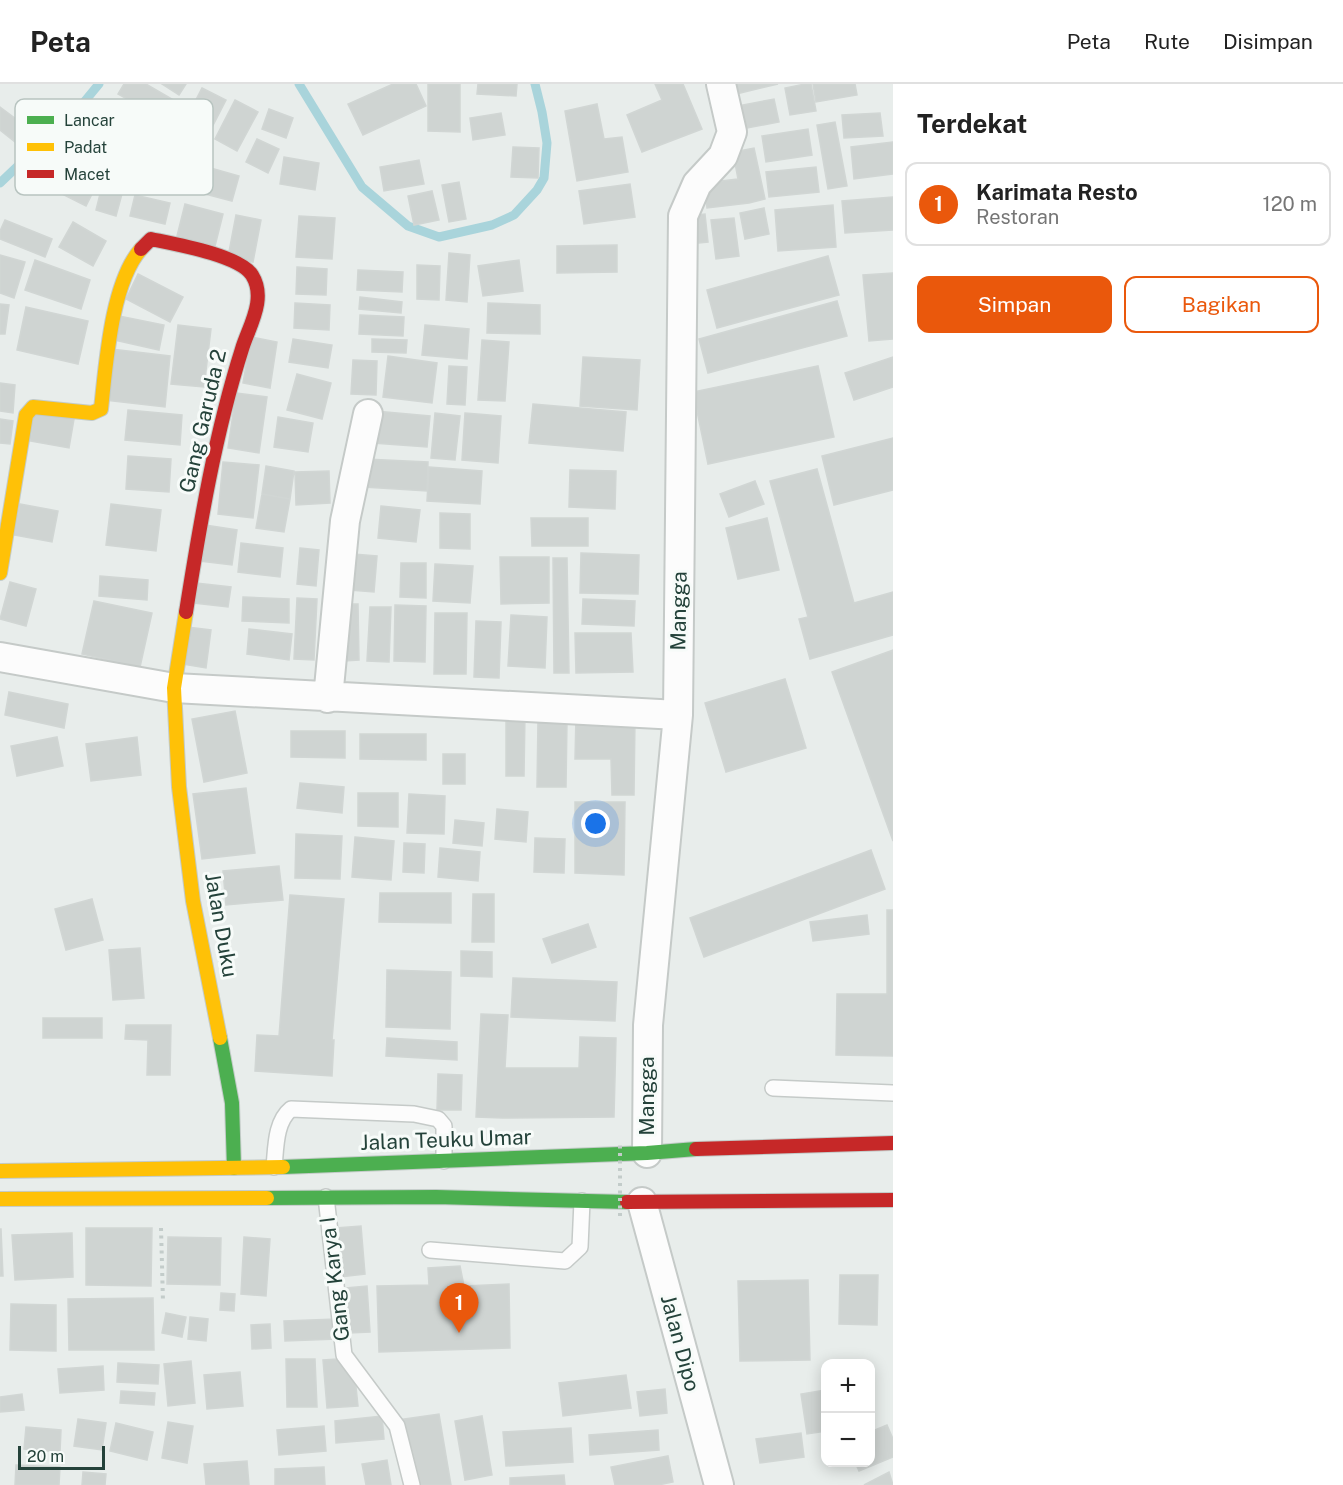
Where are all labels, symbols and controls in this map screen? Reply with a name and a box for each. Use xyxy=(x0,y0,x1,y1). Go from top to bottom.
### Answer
text: Peta xyxy=(30,25,91,58)
text: Peta xyxy=(1067,29,1111,54)
text: Rute xyxy=(1144,29,1190,54)
text: Disimpan xyxy=(1223,29,1313,54)
legend xyxy=(15,99,213,195)
text: Terdekat xyxy=(917,108,1027,139)
text: Lancar xyxy=(64,111,115,130)
text: Padat xyxy=(64,138,107,157)
text: Macet xyxy=(64,165,111,184)
text: Karimata Resto xyxy=(976,179,1138,205)
text: 1 xyxy=(934,192,943,216)
text: 120 m xyxy=(1263,192,1317,216)
text: Restoran xyxy=(976,205,1059,229)
button: Simpan xyxy=(917,276,1112,333)
button: Bagikan xyxy=(1124,276,1319,333)
street label: Gang Garuda 2 xyxy=(174,347,231,495)
street label: Mangga xyxy=(665,571,692,651)
your location xyxy=(581,809,610,838)
street label: Jalan Duku xyxy=(200,871,243,979)
street label: Mangga xyxy=(634,1056,659,1136)
street label: Jalan Teuku Umar xyxy=(360,1124,532,1155)
street label: Gang Karya I xyxy=(314,1215,355,1343)
pin: 1 xyxy=(440,1284,478,1333)
street label: Jalan Dipo xyxy=(656,1292,705,1394)
map controls xyxy=(821,1359,875,1467)
button: + xyxy=(821,1359,875,1413)
button: − xyxy=(821,1413,875,1467)
scale bar xyxy=(18,1443,105,1470)
text: 20 m xyxy=(27,1447,64,1466)

